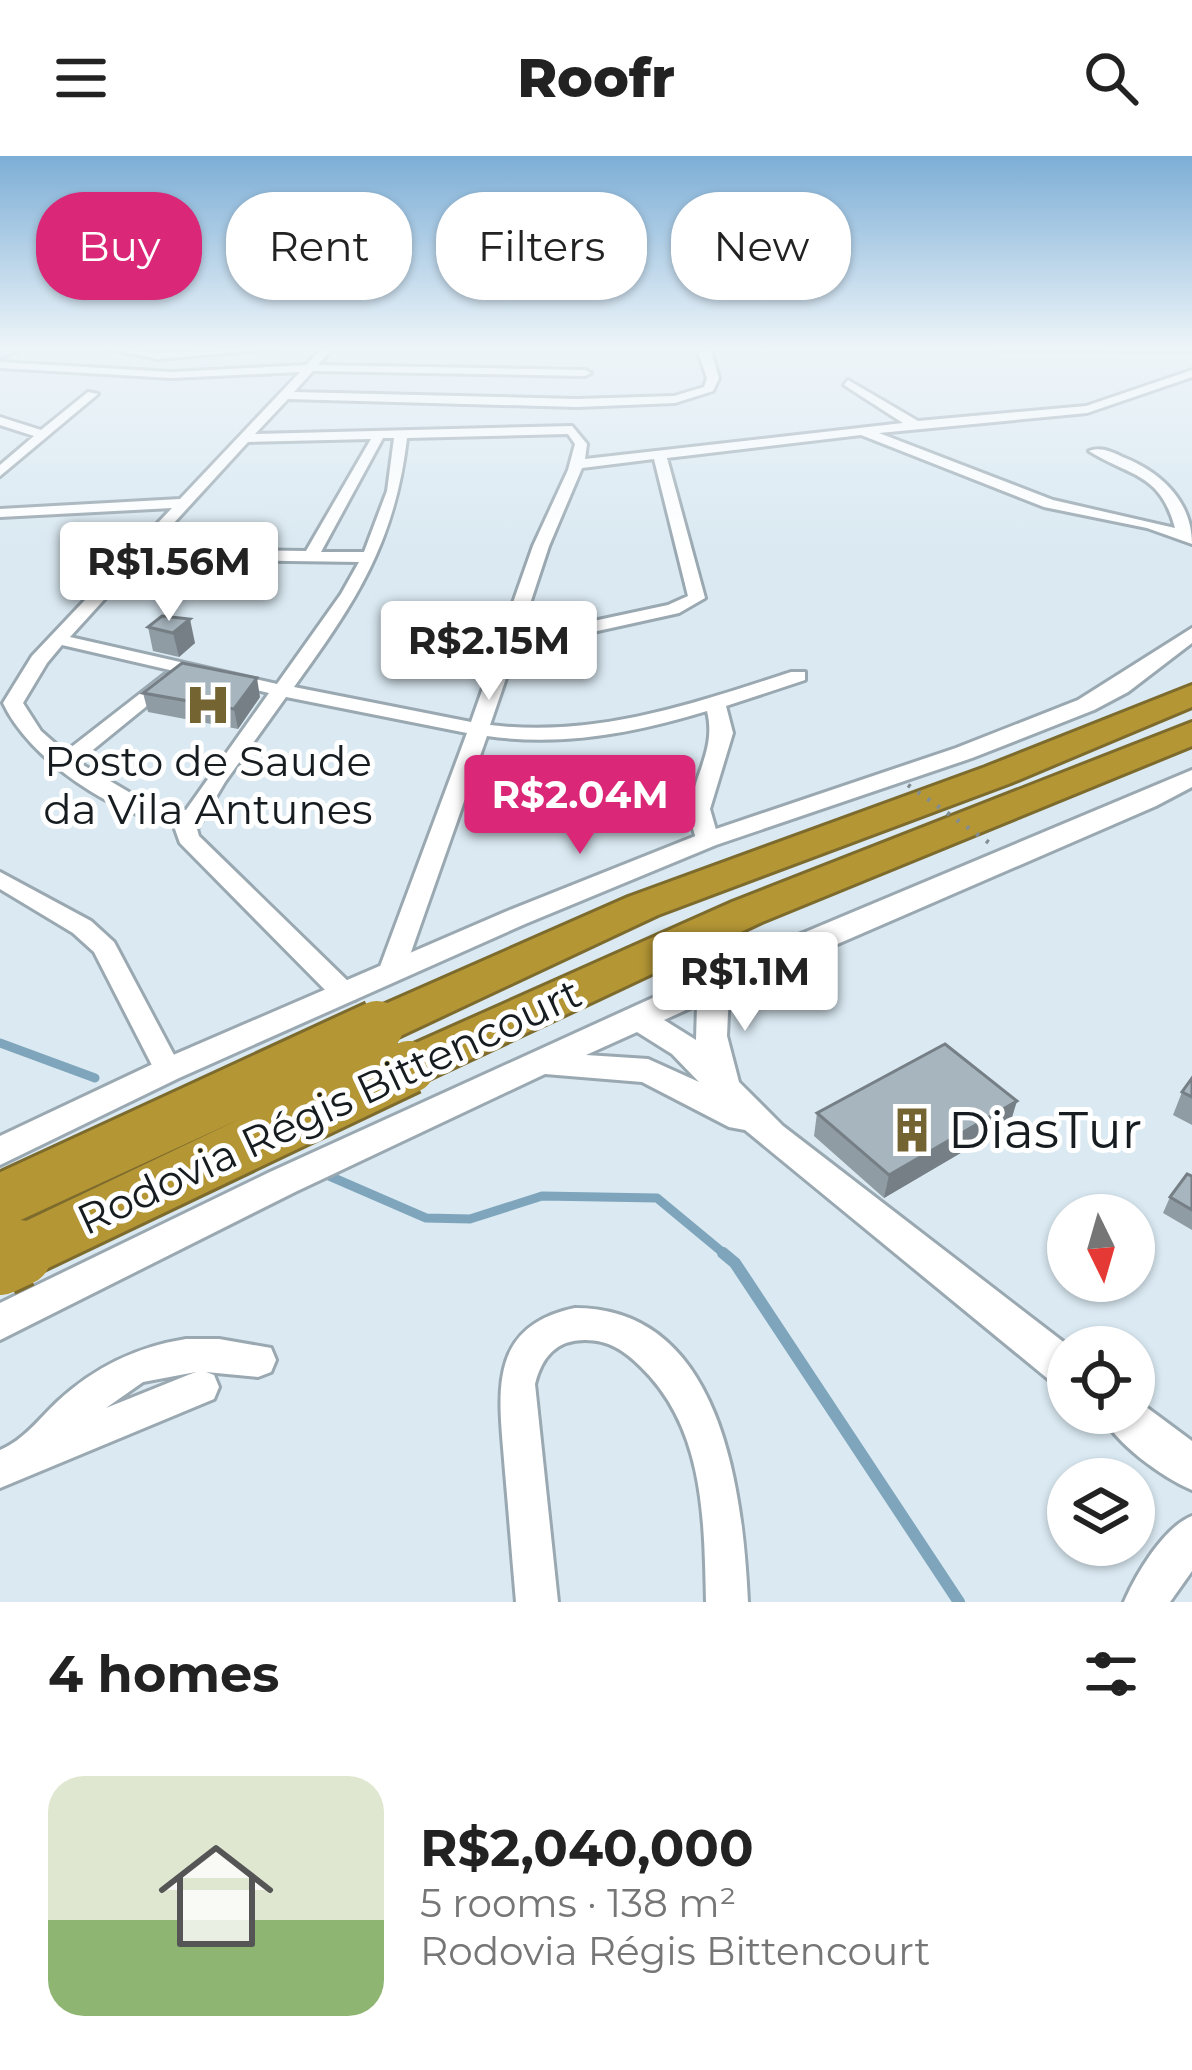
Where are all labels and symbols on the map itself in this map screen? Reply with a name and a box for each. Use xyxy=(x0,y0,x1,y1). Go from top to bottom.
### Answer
pin: R$1.56M xyxy=(58,522,280,624)
pin: R$2.15M xyxy=(378,601,600,703)
hospital icon: Posto de Saude da Vila Antunes xyxy=(183,680,233,730)
place label: Posto de Saude da Vila Antunes xyxy=(43,735,373,835)
pin: R$2.04M xyxy=(469,755,691,857)
pin: R$1.1M xyxy=(647,932,843,1034)
street label: Rodovia Régis Bittencourt xyxy=(69,966,589,1246)
place label: DiasTur xyxy=(948,1099,1142,1161)
building icon: DiasTur xyxy=(887,1105,937,1155)
north arrow xyxy=(1047,1194,1155,1302)

